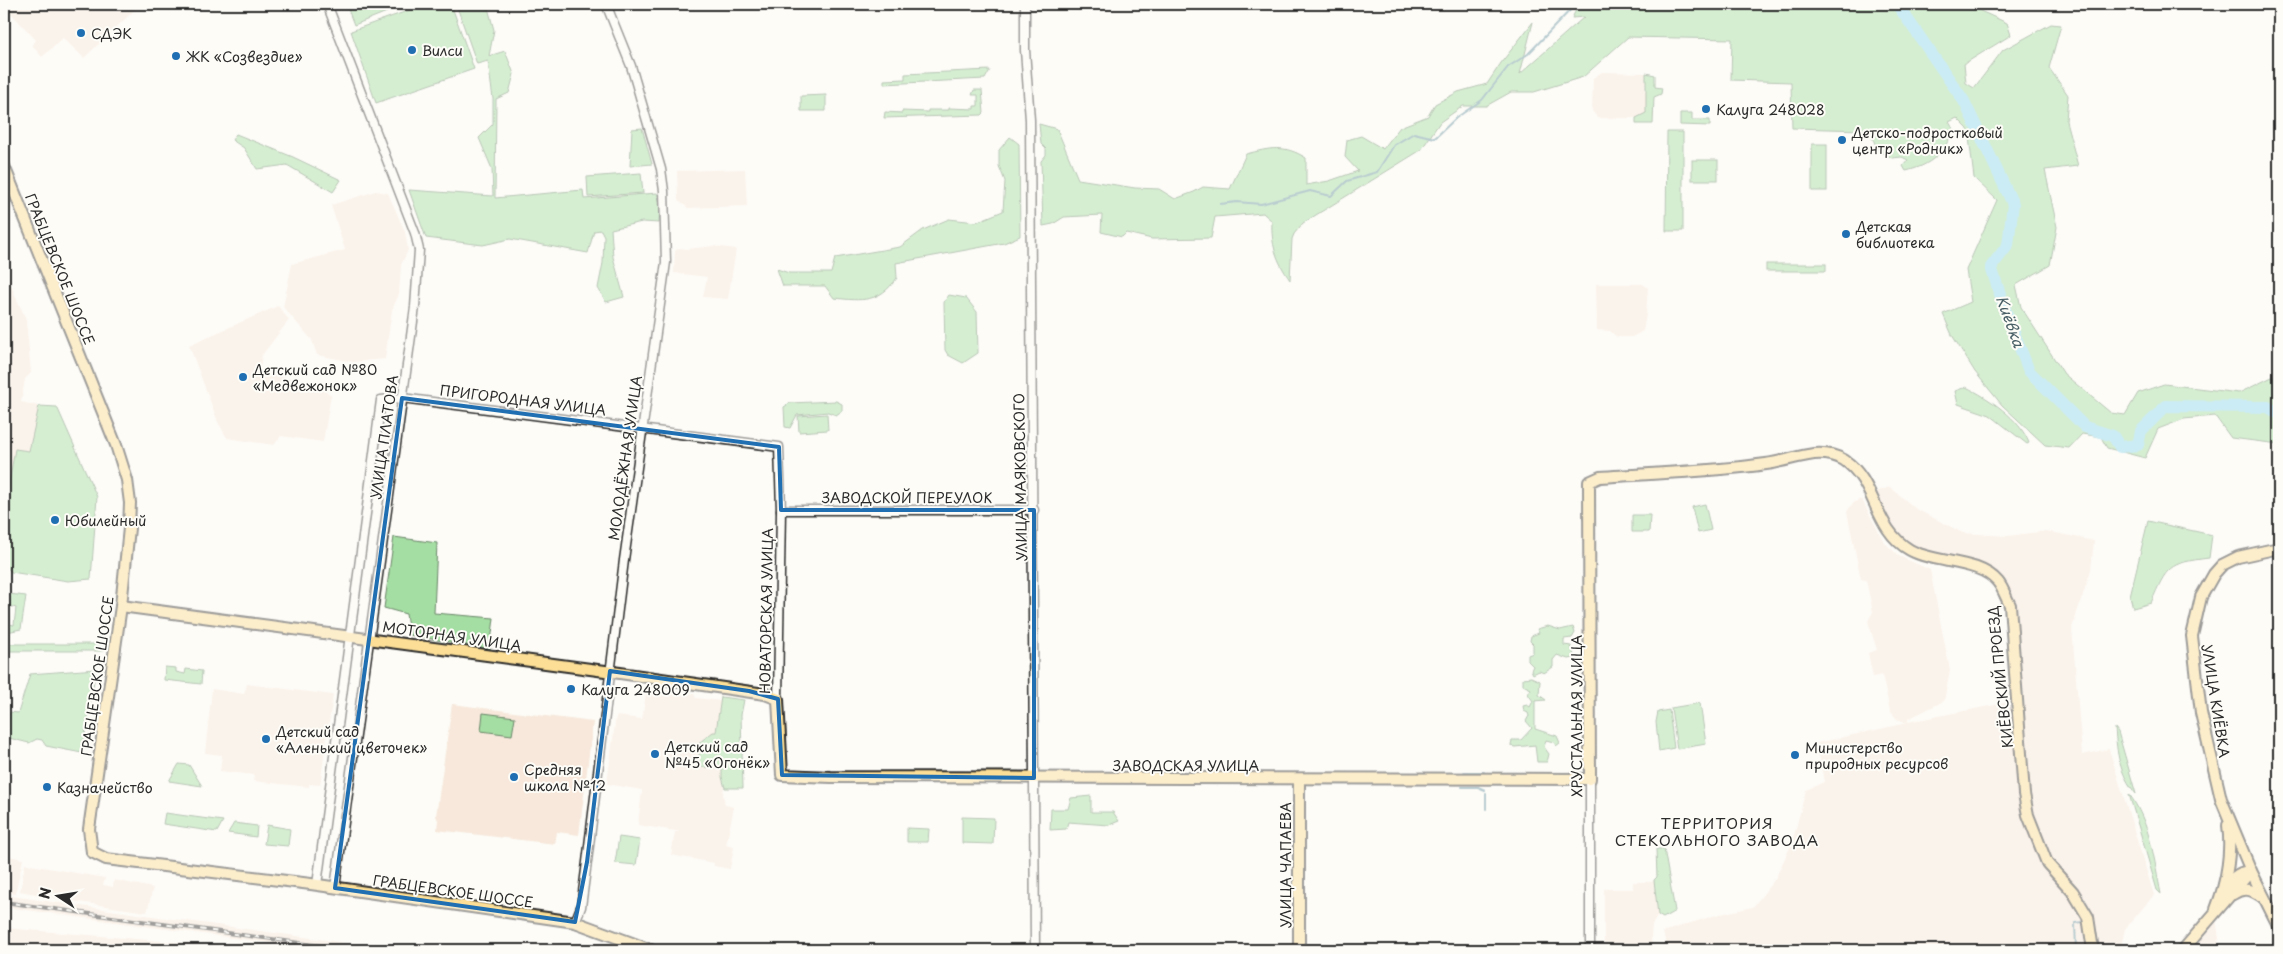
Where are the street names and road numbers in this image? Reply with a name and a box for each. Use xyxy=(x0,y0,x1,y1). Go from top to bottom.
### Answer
street label: ГРАБЦЕВСКОЕ ШОССЕ xyxy=(20,190,100,348)
street label: УЛИЦА ПЛАТОВА xyxy=(365,373,403,501)
street label: МОЛОДЁЖНАЯ УЛИЦА xyxy=(603,374,647,542)
street label: ПРИГОРОДНАЯ УЛИЦА xyxy=(439,379,608,421)
street label: УЛИЦА МАЯКОВСКОГО xyxy=(1008,393,1032,561)
street label: ЗАВОДСКОЙ ПЕРЕУЛОК xyxy=(822,487,992,508)
street label: НОВАТОРСКАЯ УЛИЦА xyxy=(754,528,778,694)
street label: ГРАБЦЕВСКОЕ ШОССЕ xyxy=(75,594,119,757)
street label: КИЁВСКИЙ ПРОЕЗД xyxy=(1982,605,2018,749)
street label: МОТОРНАЯ УЛИЦА xyxy=(381,616,523,656)
street label: ХРУСТАЛЬНАЯ УЛИЦА xyxy=(1566,634,1587,797)
street label: УЛИЦА КИЁВКА xyxy=(2197,643,2235,760)
street label: ЗАВОДСКАЯ УЛИЦА xyxy=(1113,755,1260,776)
street label: УЛИЦА ЧАПАЕВА xyxy=(1275,802,1296,928)
street label: ГРАБЦЕВСКОЕ ШОССЕ xyxy=(372,869,535,913)

